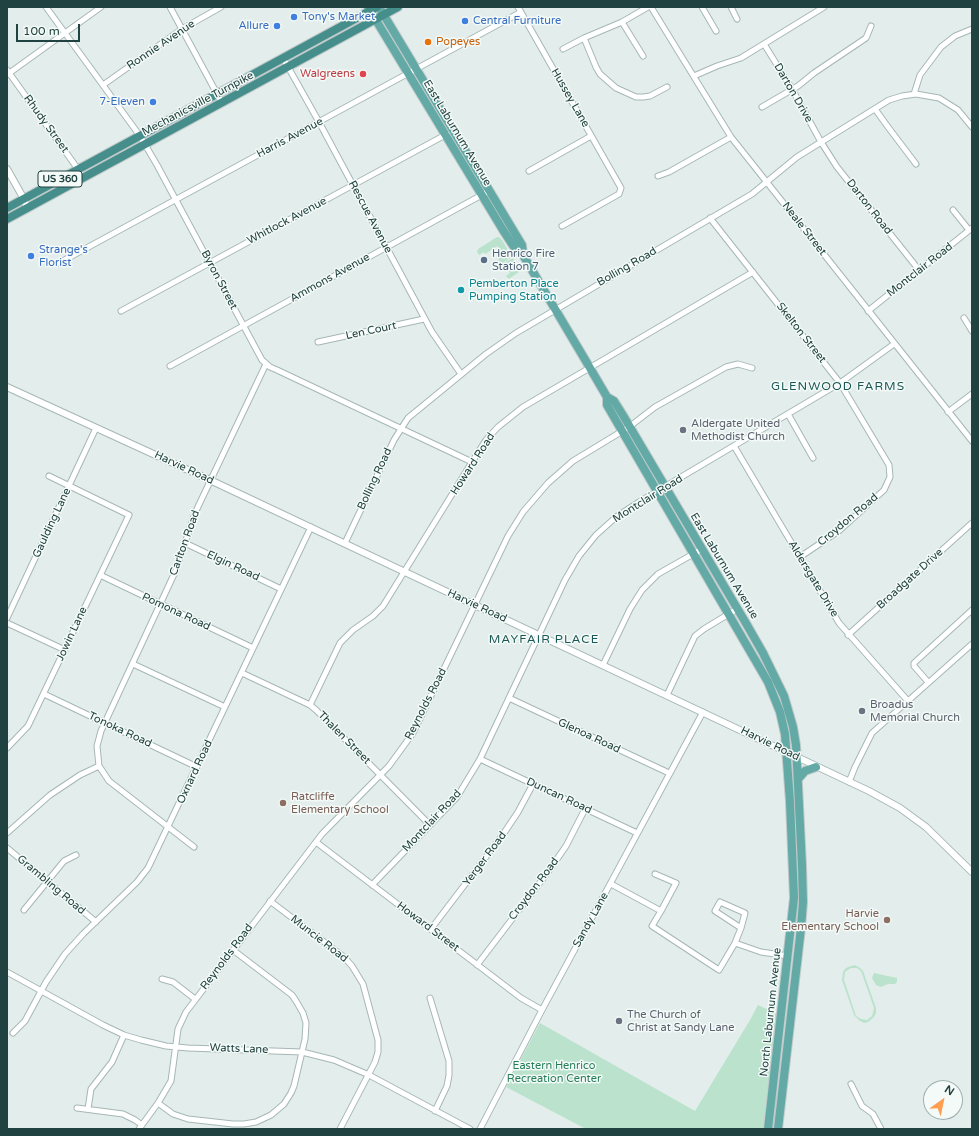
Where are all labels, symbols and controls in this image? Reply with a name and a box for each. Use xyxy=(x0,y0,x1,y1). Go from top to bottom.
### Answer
place label: Tony's Market xyxy=(302,10,375,24)
marker: Tony's Market xyxy=(289,12,299,22)
place label: Central Furniture xyxy=(473,14,561,28)
scale bar xyxy=(18,16,82,42)
marker: Central Furniture xyxy=(460,16,470,26)
street label: Ronnie Avenue xyxy=(125,17,197,73)
place label: Allure xyxy=(238,19,269,33)
marker: Allure xyxy=(272,21,282,31)
text: 100 m xyxy=(23,24,60,38)
place label: Popeyes xyxy=(436,35,480,49)
marker: Popeyes xyxy=(423,37,433,47)
street label: Darton Drive xyxy=(771,61,815,125)
street label: Hussey Lane xyxy=(548,66,592,130)
place label: Walgreens xyxy=(300,67,355,81)
street label: Mechanicsville Turnpike xyxy=(140,69,256,139)
marker: Walgreens xyxy=(358,69,368,79)
street label: East Laburnum Avenue xyxy=(420,78,494,188)
street label: Rhudy Street xyxy=(21,92,71,156)
place label: 7-Eleven xyxy=(99,95,145,109)
marker: 7-Eleven xyxy=(148,97,158,107)
street label: Harris Avenue xyxy=(255,115,325,161)
road number: US 360 xyxy=(38,171,82,187)
street label: Darton Road xyxy=(843,177,895,237)
street label: Rescue Avenue xyxy=(345,178,395,256)
street label: Whitlock Avenue xyxy=(245,194,329,248)
street label: Neale Street xyxy=(779,200,829,258)
street label: Montclair Road xyxy=(884,240,956,300)
place label: Strange's Florist xyxy=(39,243,88,269)
street label: Bolling Road xyxy=(595,245,659,289)
place label: Henrico Fire Station 7 xyxy=(492,247,555,273)
street label: Byron Street xyxy=(198,248,240,312)
marker: Strange's Florist xyxy=(26,251,36,261)
street label: Ammons Avenue xyxy=(288,251,372,305)
marker: Henrico Fire Station 7 xyxy=(479,255,489,265)
place label: Pemberton Place Pumping Station xyxy=(469,277,559,303)
marker: Pemberton Place Pumping Station xyxy=(456,285,466,295)
street label: Skelton Street xyxy=(773,300,829,366)
street label: Len Court xyxy=(344,319,398,343)
district label: GLENWOOD FARMS xyxy=(771,380,905,394)
place label: Aldergate United Methodist Church xyxy=(691,417,785,443)
marker: Aldergate United Methodist Church xyxy=(678,425,688,435)
street label: Howard Road xyxy=(448,431,498,497)
street label: Bolling Road xyxy=(355,446,395,512)
street label: Harvie Road xyxy=(152,448,216,488)
street label: Montclair Road xyxy=(611,472,685,526)
street label: Gaulding Lane xyxy=(30,486,74,560)
street label: Croydon Road xyxy=(815,491,881,549)
street label: Carlton Road xyxy=(167,508,203,578)
street label: East Laburnum Avenue xyxy=(687,511,761,621)
street label: Aldersgate Drive xyxy=(785,538,841,620)
street label: Broadgate Drive xyxy=(874,546,946,612)
street label: Elgin Road xyxy=(205,548,261,584)
street label: Harvie Road xyxy=(445,586,509,626)
street label: Pomona Road xyxy=(140,590,212,634)
street label: Jowin Lane xyxy=(54,605,90,663)
district label: MAYFAIR PLACE xyxy=(489,633,599,647)
street label: Reynolds Road xyxy=(402,666,450,742)
place label: Broadus Memorial Church xyxy=(870,698,960,724)
marker: Broadus Memorial Church xyxy=(857,706,867,716)
street label: Thalen Street xyxy=(315,709,373,767)
street label: Tonoka Road xyxy=(86,710,154,750)
street label: Glenoa Road xyxy=(556,716,622,756)
street label: Harvie Road xyxy=(738,724,802,764)
street label: Oxnard Road xyxy=(174,738,216,806)
street label: Duncan Road xyxy=(524,775,594,817)
street label: Montclair Road xyxy=(400,787,464,855)
place label: Ratcliffe Elementary School xyxy=(291,790,389,816)
marker: Ratcliffe Elementary School xyxy=(278,798,288,808)
street label: Yerger Road xyxy=(460,829,510,889)
street label: Grambling Road xyxy=(14,853,88,917)
street label: Croydon Road xyxy=(506,855,562,923)
street label: Sandy Lane xyxy=(570,890,612,950)
street label: Howard Street xyxy=(394,899,462,955)
place label: Harvie Elementary School xyxy=(781,907,879,933)
street label: Muncie Road xyxy=(288,912,350,966)
marker: Harvie Elementary School xyxy=(882,915,892,925)
street label: Reynolds Road xyxy=(198,922,256,992)
street label: North Laburnum Avenue xyxy=(758,947,784,1077)
place label: The Church of Christ at Sandy Lane xyxy=(627,1008,735,1034)
marker: The Church of Christ at Sandy Lane xyxy=(614,1016,624,1026)
street label: Watts Lane xyxy=(209,1041,269,1057)
park label: Eastern Henrico Recreation Center xyxy=(507,1059,601,1085)
north arrow xyxy=(923,1080,963,1120)
text: N xyxy=(942,1082,957,1098)

